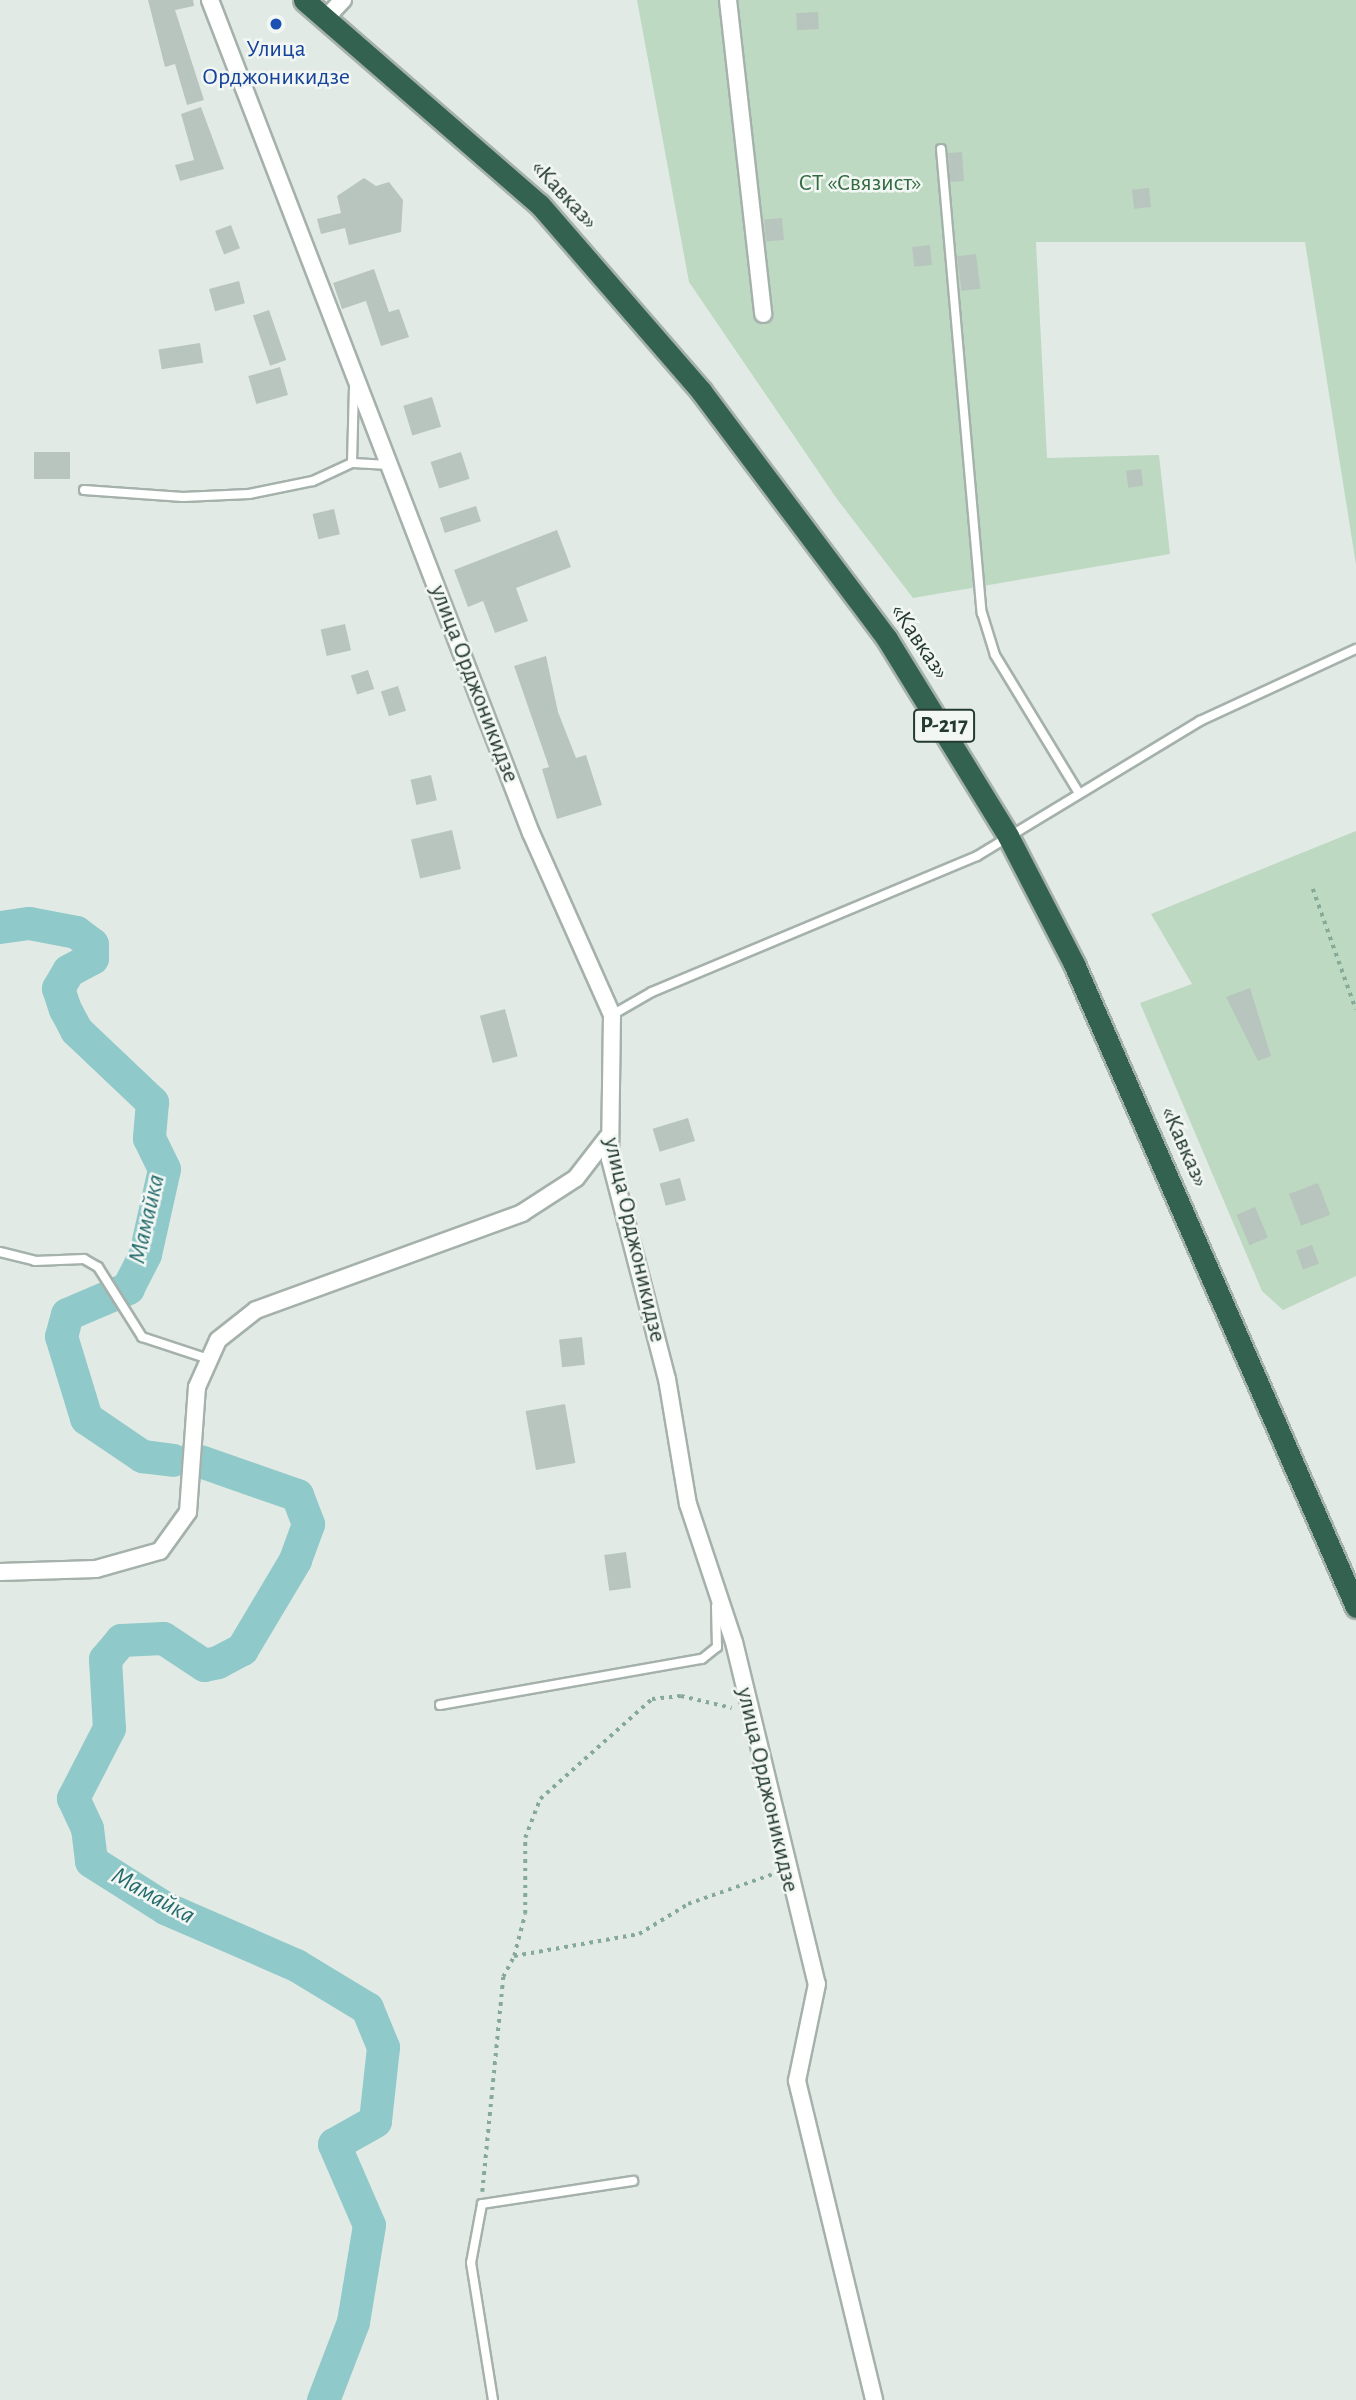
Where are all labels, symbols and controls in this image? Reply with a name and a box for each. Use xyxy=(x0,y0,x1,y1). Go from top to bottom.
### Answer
marker: Улица Орджоникидзе xyxy=(268,16,284,32)
place label: Улица Орджоникидзе xyxy=(202,36,350,92)
street label: «Кавказ» xyxy=(524,154,604,236)
park label: СТ «Связист» xyxy=(798,170,922,198)
street label: улица Орджоникидзе xyxy=(423,581,525,787)
street label: «Кавказ» xyxy=(883,599,955,685)
road number: Р-217 xyxy=(912,706,976,746)
street label: «Кавказ» xyxy=(1153,1102,1215,1192)
street label: улица Орджоникидзе xyxy=(596,1135,672,1345)
water label: Мамайка xyxy=(122,1171,172,1267)
street label: улица Орджоникидзе xyxy=(729,1685,805,1895)
water label: Мамайка xyxy=(106,1860,200,1932)

